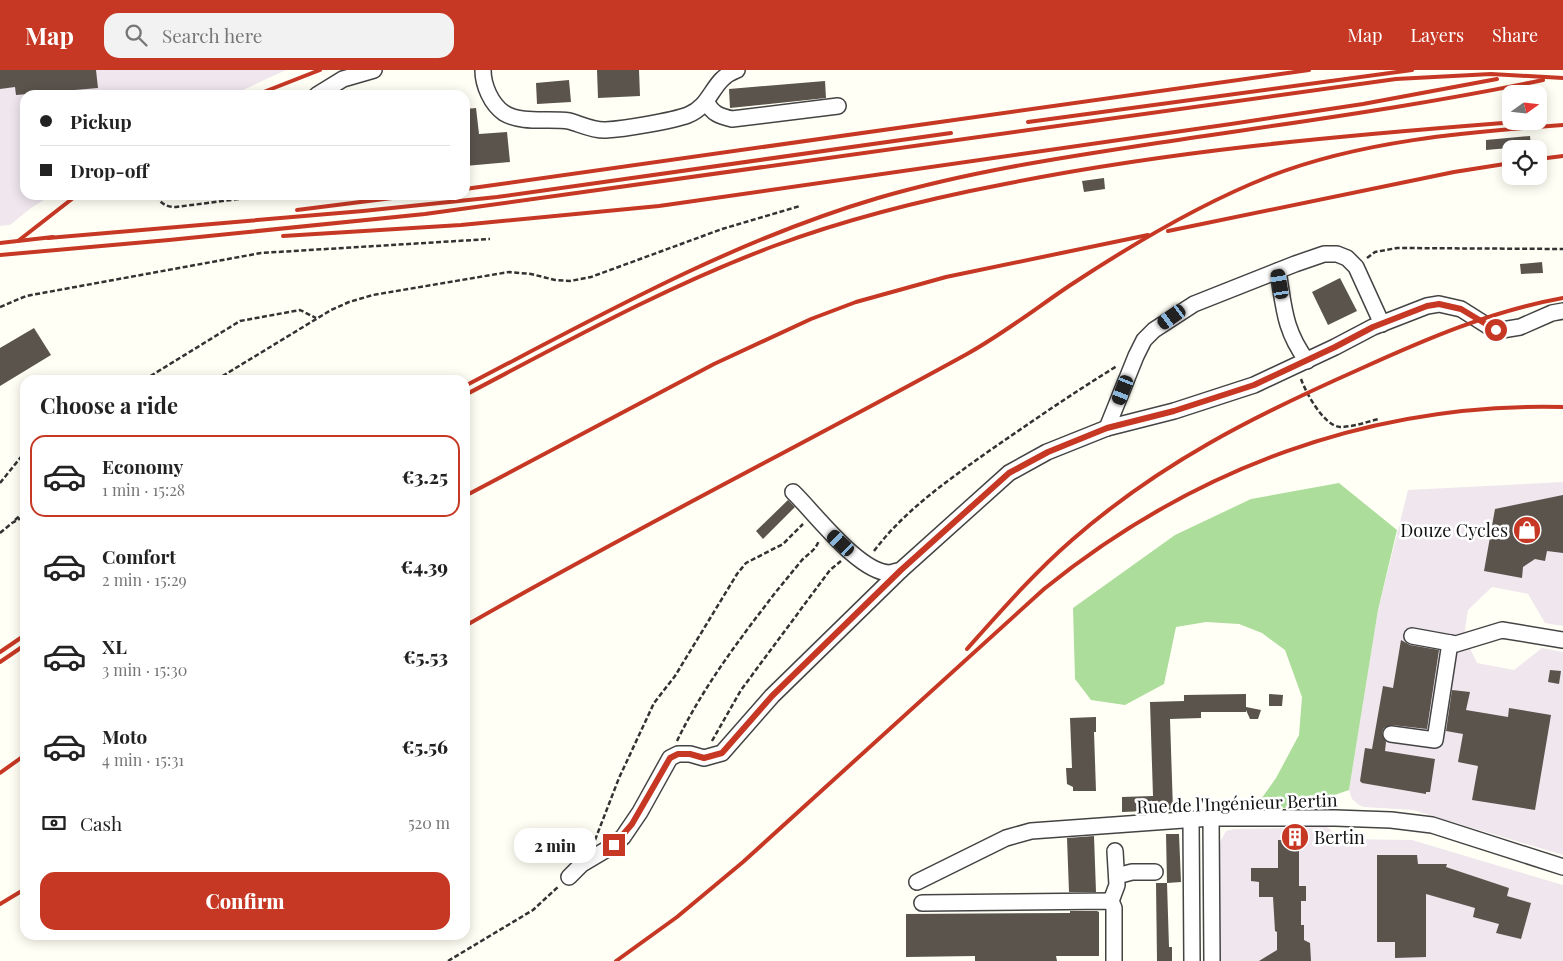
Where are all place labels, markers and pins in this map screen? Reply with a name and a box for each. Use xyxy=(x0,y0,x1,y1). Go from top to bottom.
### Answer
shop icon: Douze Cycles xyxy=(1512,515,1542,545)
place label: Douze Cycles xyxy=(1400,518,1508,542)
building icon: Bertin xyxy=(1280,822,1310,852)
place label: Bertin xyxy=(1314,825,1365,849)

